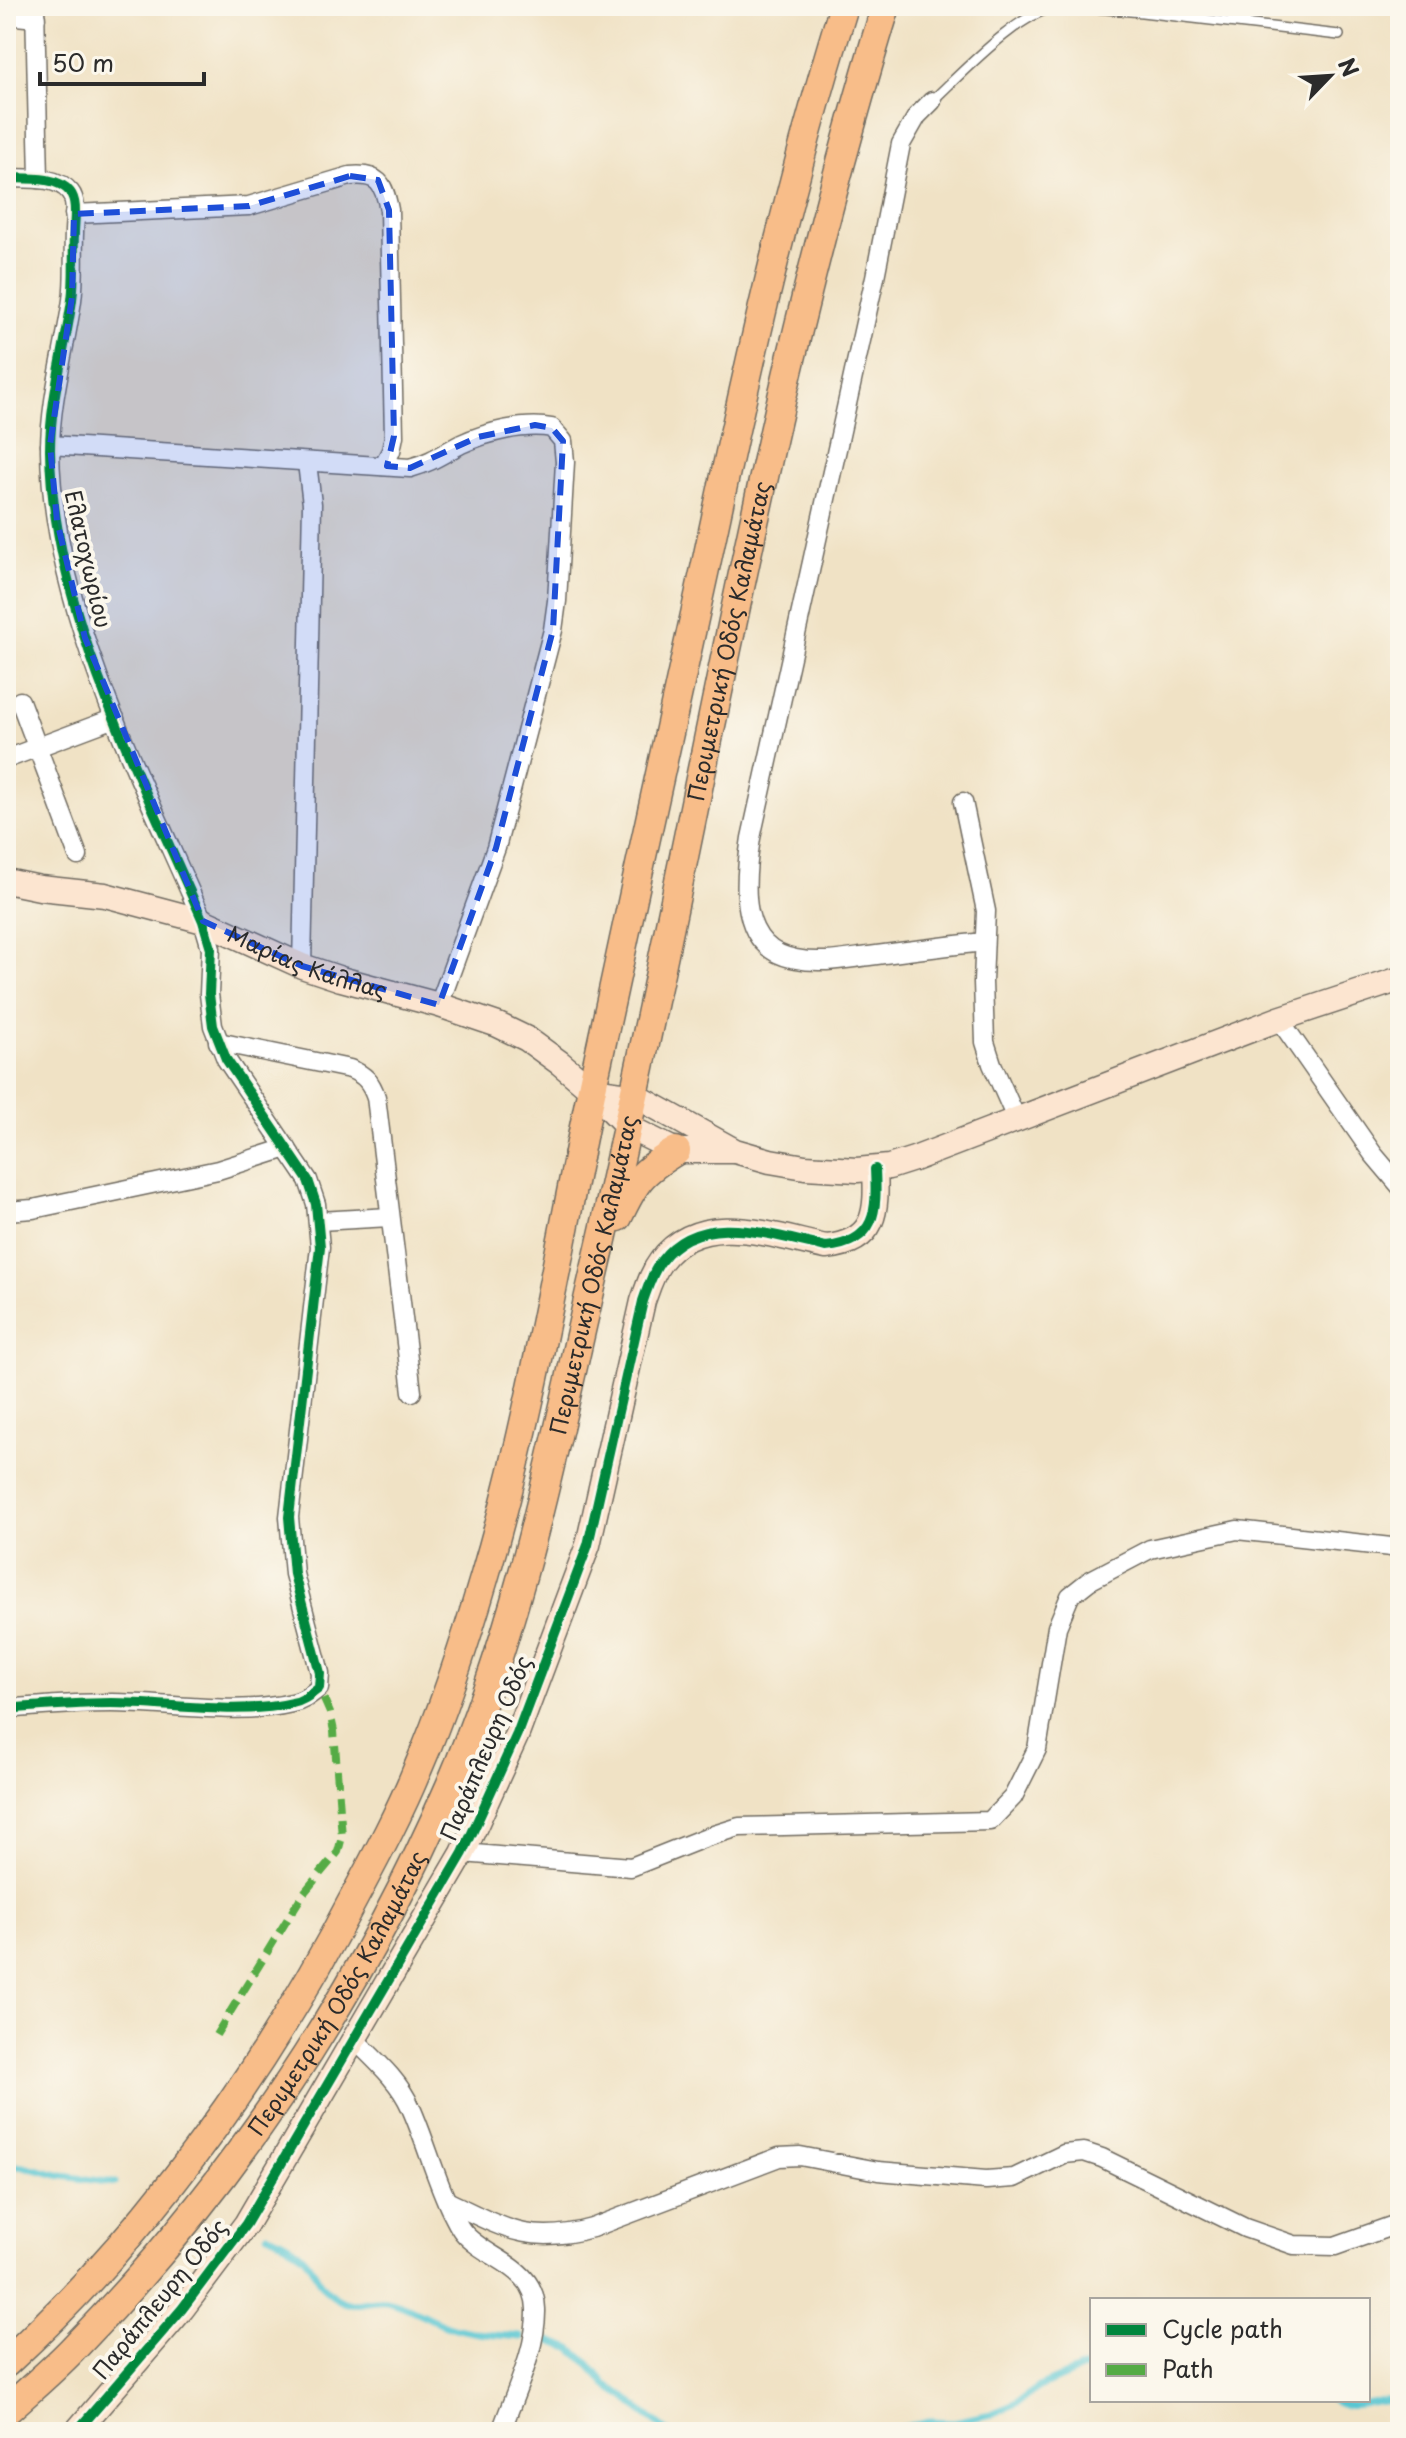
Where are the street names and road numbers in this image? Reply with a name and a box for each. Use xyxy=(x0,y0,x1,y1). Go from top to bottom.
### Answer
street label: Περιμετρική Οδός Καλαμάτας xyxy=(678,478,778,804)
street label: Ελατοχωρίου xyxy=(58,487,121,631)
street label: Μαρίας Κάλλας xyxy=(223,916,391,1005)
street label: Περιμετρική Οδός Καλαμάτας xyxy=(540,1112,644,1438)
street label: Παράπλευρη Οδός xyxy=(431,1650,538,1845)
street label: Περιμετρική Οδός Καλαμάτας xyxy=(239,1845,433,2142)
street label: Παράπλευρη Οδός xyxy=(84,2211,234,2385)

